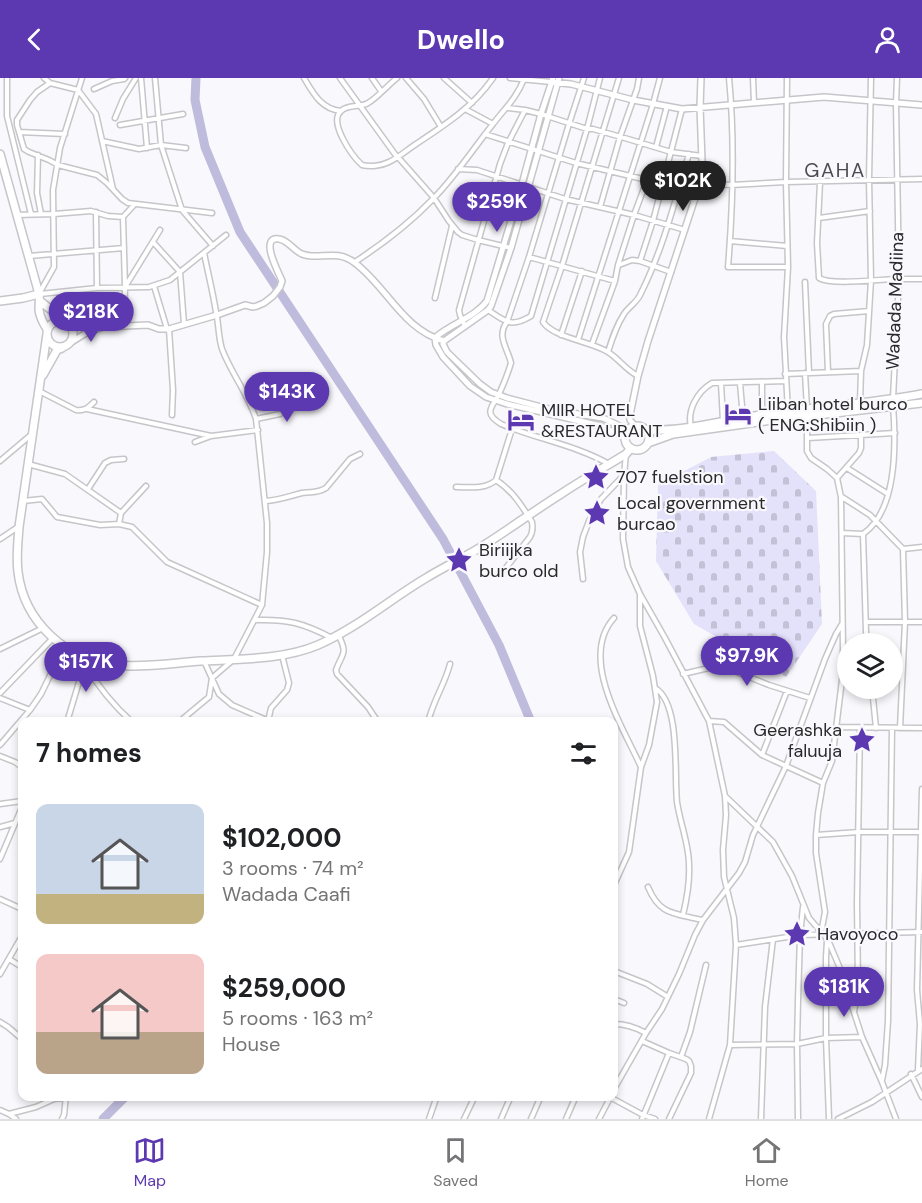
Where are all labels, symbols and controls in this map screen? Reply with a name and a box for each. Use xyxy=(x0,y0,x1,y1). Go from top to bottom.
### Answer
text: Dwello xyxy=(417,22,505,57)
icon: back xyxy=(18,23,51,56)
icon: person xyxy=(871,23,904,56)
district label: GAHA xyxy=(804,157,866,183)
pin: $102K xyxy=(641,161,725,212)
text: $102K xyxy=(654,167,712,193)
pin: $259K xyxy=(455,182,539,233)
text: $259K xyxy=(466,188,528,214)
street label: Wadada Madiina xyxy=(881,231,909,371)
pin: $218K xyxy=(49,292,133,343)
text: $218K xyxy=(63,298,119,324)
pin: $143K xyxy=(245,372,329,423)
text: $143K xyxy=(258,378,316,404)
place label: Liiban hotel burco ( ENG:Shibiin ) xyxy=(758,392,908,437)
place label: MIIR HOTEL &RESTAURANT xyxy=(541,398,662,443)
hotel icon: Liiban hotel burco ( ENG:Shibiin ) xyxy=(723,399,753,429)
hotel icon: MIIR HOTEL &RESTAURANT xyxy=(506,405,536,435)
place icon: 707 fuelstion xyxy=(581,462,611,492)
place label: 707 fuelstion xyxy=(616,465,724,489)
place label: Local government burcao xyxy=(617,491,765,536)
place icon: Local government burcao xyxy=(582,498,612,528)
place label: Biriijka burco old xyxy=(479,538,559,583)
place icon: Biriijka burco old xyxy=(444,545,474,575)
map controls xyxy=(837,633,903,699)
button: layers xyxy=(837,633,903,699)
pin: $97.9K xyxy=(698,636,796,687)
pin: $157K xyxy=(44,642,128,693)
text: $97.9K xyxy=(715,642,779,668)
text: $157K xyxy=(58,648,114,674)
place label: Geerashka faluuja xyxy=(753,718,842,763)
place icon: Geerashka faluuja xyxy=(847,725,877,755)
text: 7 homes xyxy=(36,736,142,770)
icon: filters xyxy=(567,737,600,770)
text: $102,000 xyxy=(222,821,342,855)
icon: home xyxy=(84,828,156,900)
text: 3 rooms · 74 m² xyxy=(222,855,364,881)
text: Wadada Caafi xyxy=(222,881,351,907)
place icon: Havoyoco xyxy=(782,919,812,949)
place label: Havoyoco xyxy=(817,922,899,946)
pin: $181K xyxy=(802,967,886,1018)
text: $259,000 xyxy=(222,971,346,1005)
text: $181K xyxy=(818,973,870,999)
icon: home xyxy=(84,978,156,1050)
text: 5 rooms · 163 m² xyxy=(222,1005,373,1031)
text: House xyxy=(222,1031,280,1057)
tab: Map xyxy=(133,1134,166,1191)
tab: Saved xyxy=(433,1134,478,1191)
tab: Home xyxy=(745,1134,789,1191)

